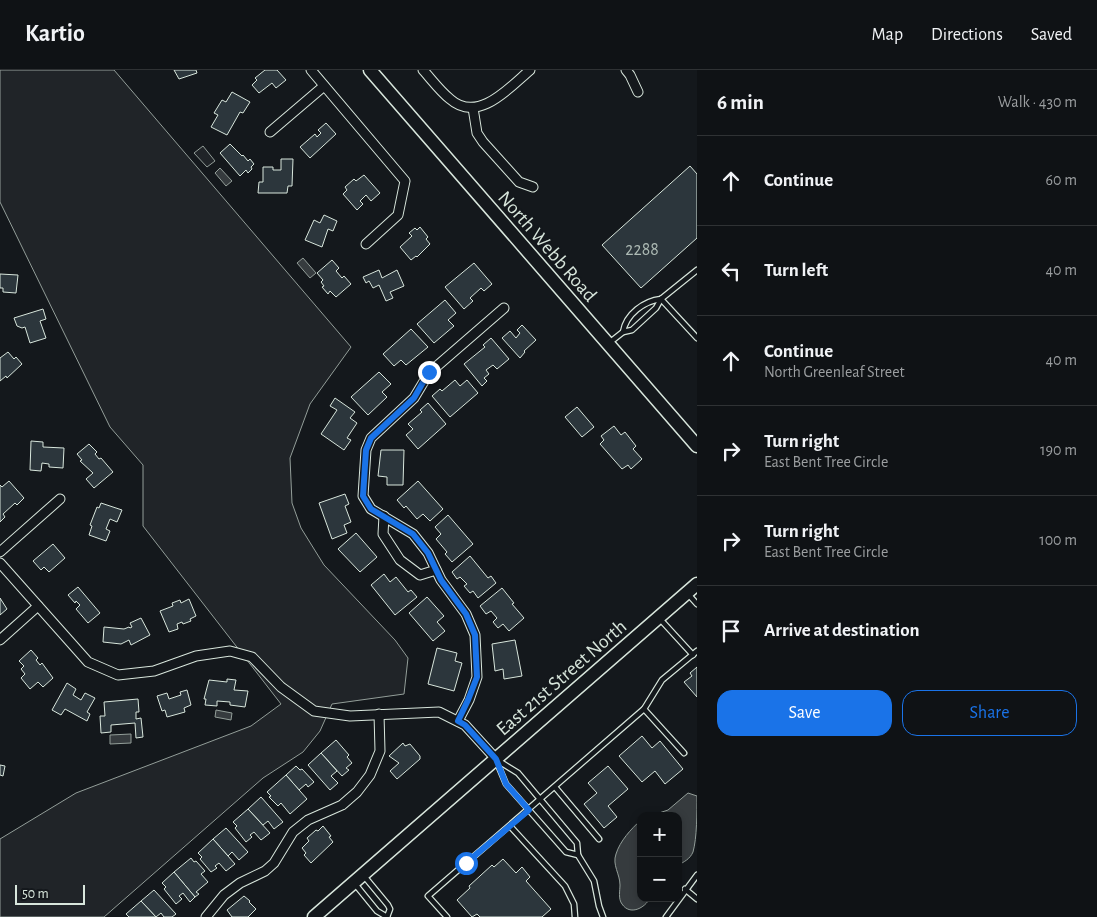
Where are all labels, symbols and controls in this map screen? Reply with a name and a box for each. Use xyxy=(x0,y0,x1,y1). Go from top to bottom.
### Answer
text: Kartio xyxy=(25,22,85,46)
text: Map xyxy=(872,26,903,44)
text: Directions xyxy=(931,26,1003,44)
text: Saved xyxy=(1031,26,1072,44)
text: 6 min xyxy=(717,92,764,113)
text: Walk · 430 m xyxy=(998,94,1077,110)
icon: ahead xyxy=(717,167,745,195)
text: Continue xyxy=(764,171,833,190)
text: 60 m xyxy=(1046,172,1077,188)
street label: North Webb Road xyxy=(494,188,600,306)
house number: 2288 xyxy=(625,241,659,259)
icon: left xyxy=(717,257,745,285)
text: Turn left xyxy=(764,261,828,280)
text: 40 m xyxy=(1045,262,1077,278)
text: Continue xyxy=(764,342,833,361)
icon: ahead xyxy=(717,347,745,375)
text: 40 m xyxy=(1045,352,1077,368)
route end xyxy=(418,361,441,384)
text: North Greenleaf Street xyxy=(764,364,905,380)
text: Turn right xyxy=(764,432,839,451)
icon: right xyxy=(717,437,745,465)
text: 190 m xyxy=(1040,442,1077,458)
text: East Bent Tree Circle xyxy=(764,454,888,470)
text: Turn right xyxy=(764,522,839,541)
icon: right xyxy=(717,527,745,555)
text: 100 m xyxy=(1039,532,1077,548)
text: East Bent Tree Circle xyxy=(764,544,888,560)
street label: East 21st Street North xyxy=(493,616,631,739)
icon: arrive xyxy=(717,617,745,645)
text: Arrive at destination xyxy=(764,621,920,640)
button: Save xyxy=(717,690,892,736)
button: Share xyxy=(902,690,1077,736)
map controls xyxy=(637,812,682,902)
button: + xyxy=(637,812,682,857)
route start xyxy=(455,852,478,875)
button: − xyxy=(637,857,682,902)
scale bar xyxy=(15,882,85,905)
text: 50 m xyxy=(22,887,49,901)

